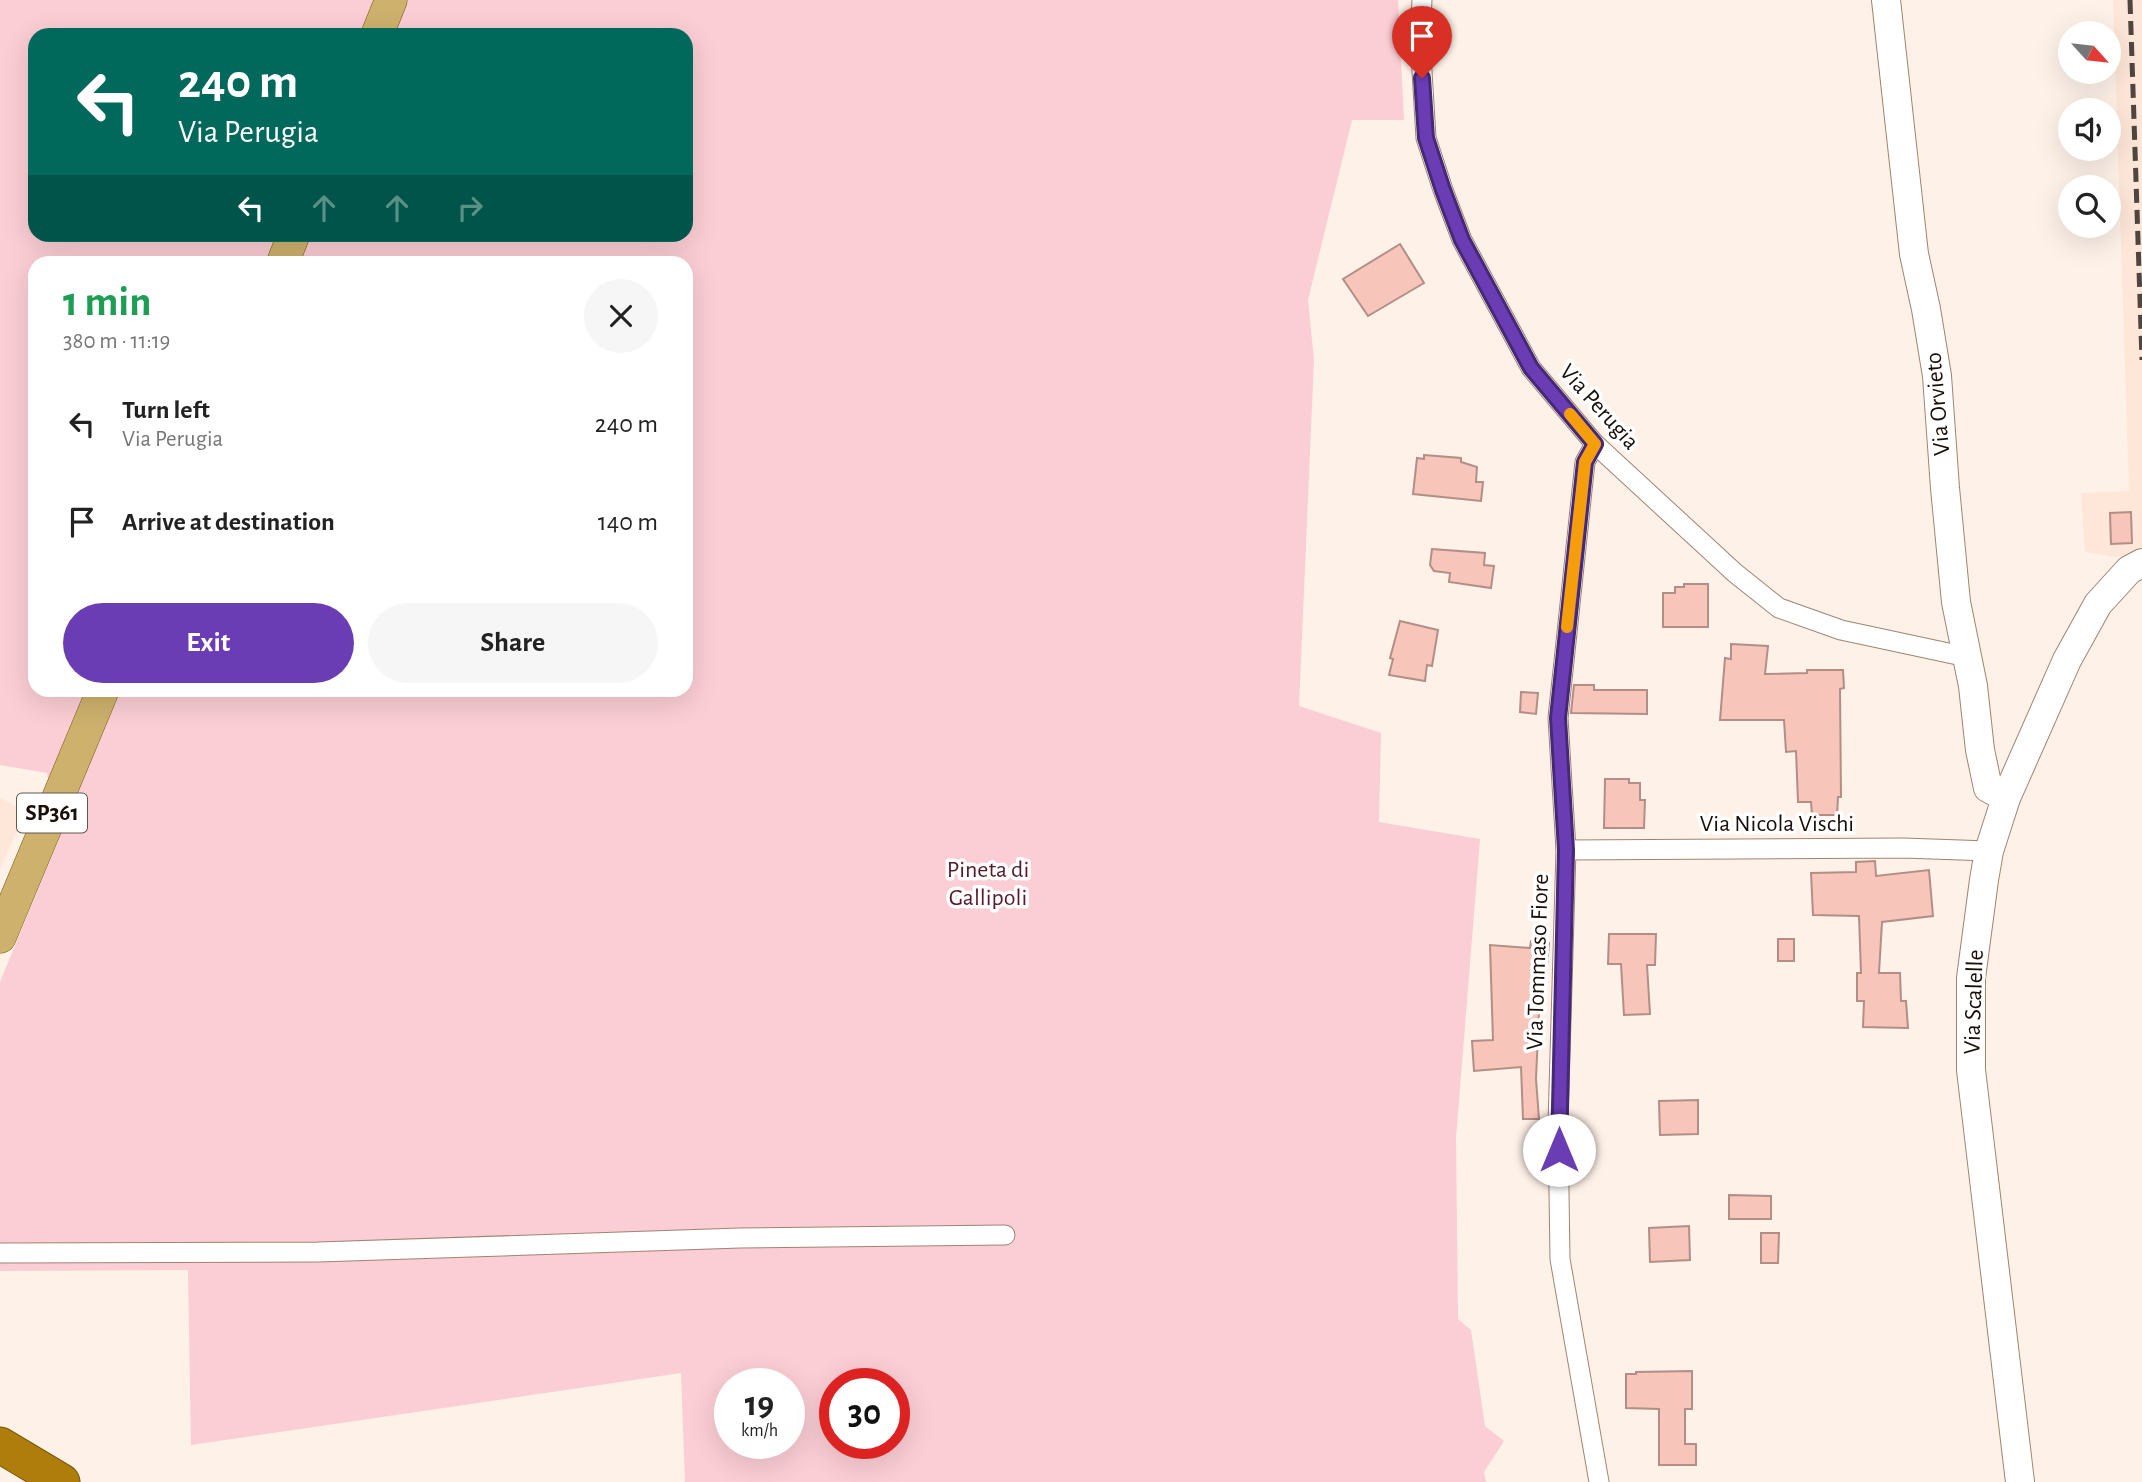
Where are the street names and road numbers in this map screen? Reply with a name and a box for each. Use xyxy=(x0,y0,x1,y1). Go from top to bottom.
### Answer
street label: Via Orvieto xyxy=(1922,351,1954,457)
street label: Via Perugia xyxy=(1555,360,1643,454)
road number: SP361 xyxy=(17,793,87,832)
street label: Via Nicola Vischi xyxy=(1700,812,1854,836)
street label: Via Tommaso Fiore xyxy=(1523,873,1553,1051)
street label: Via Scalelle xyxy=(1960,949,1988,1055)

